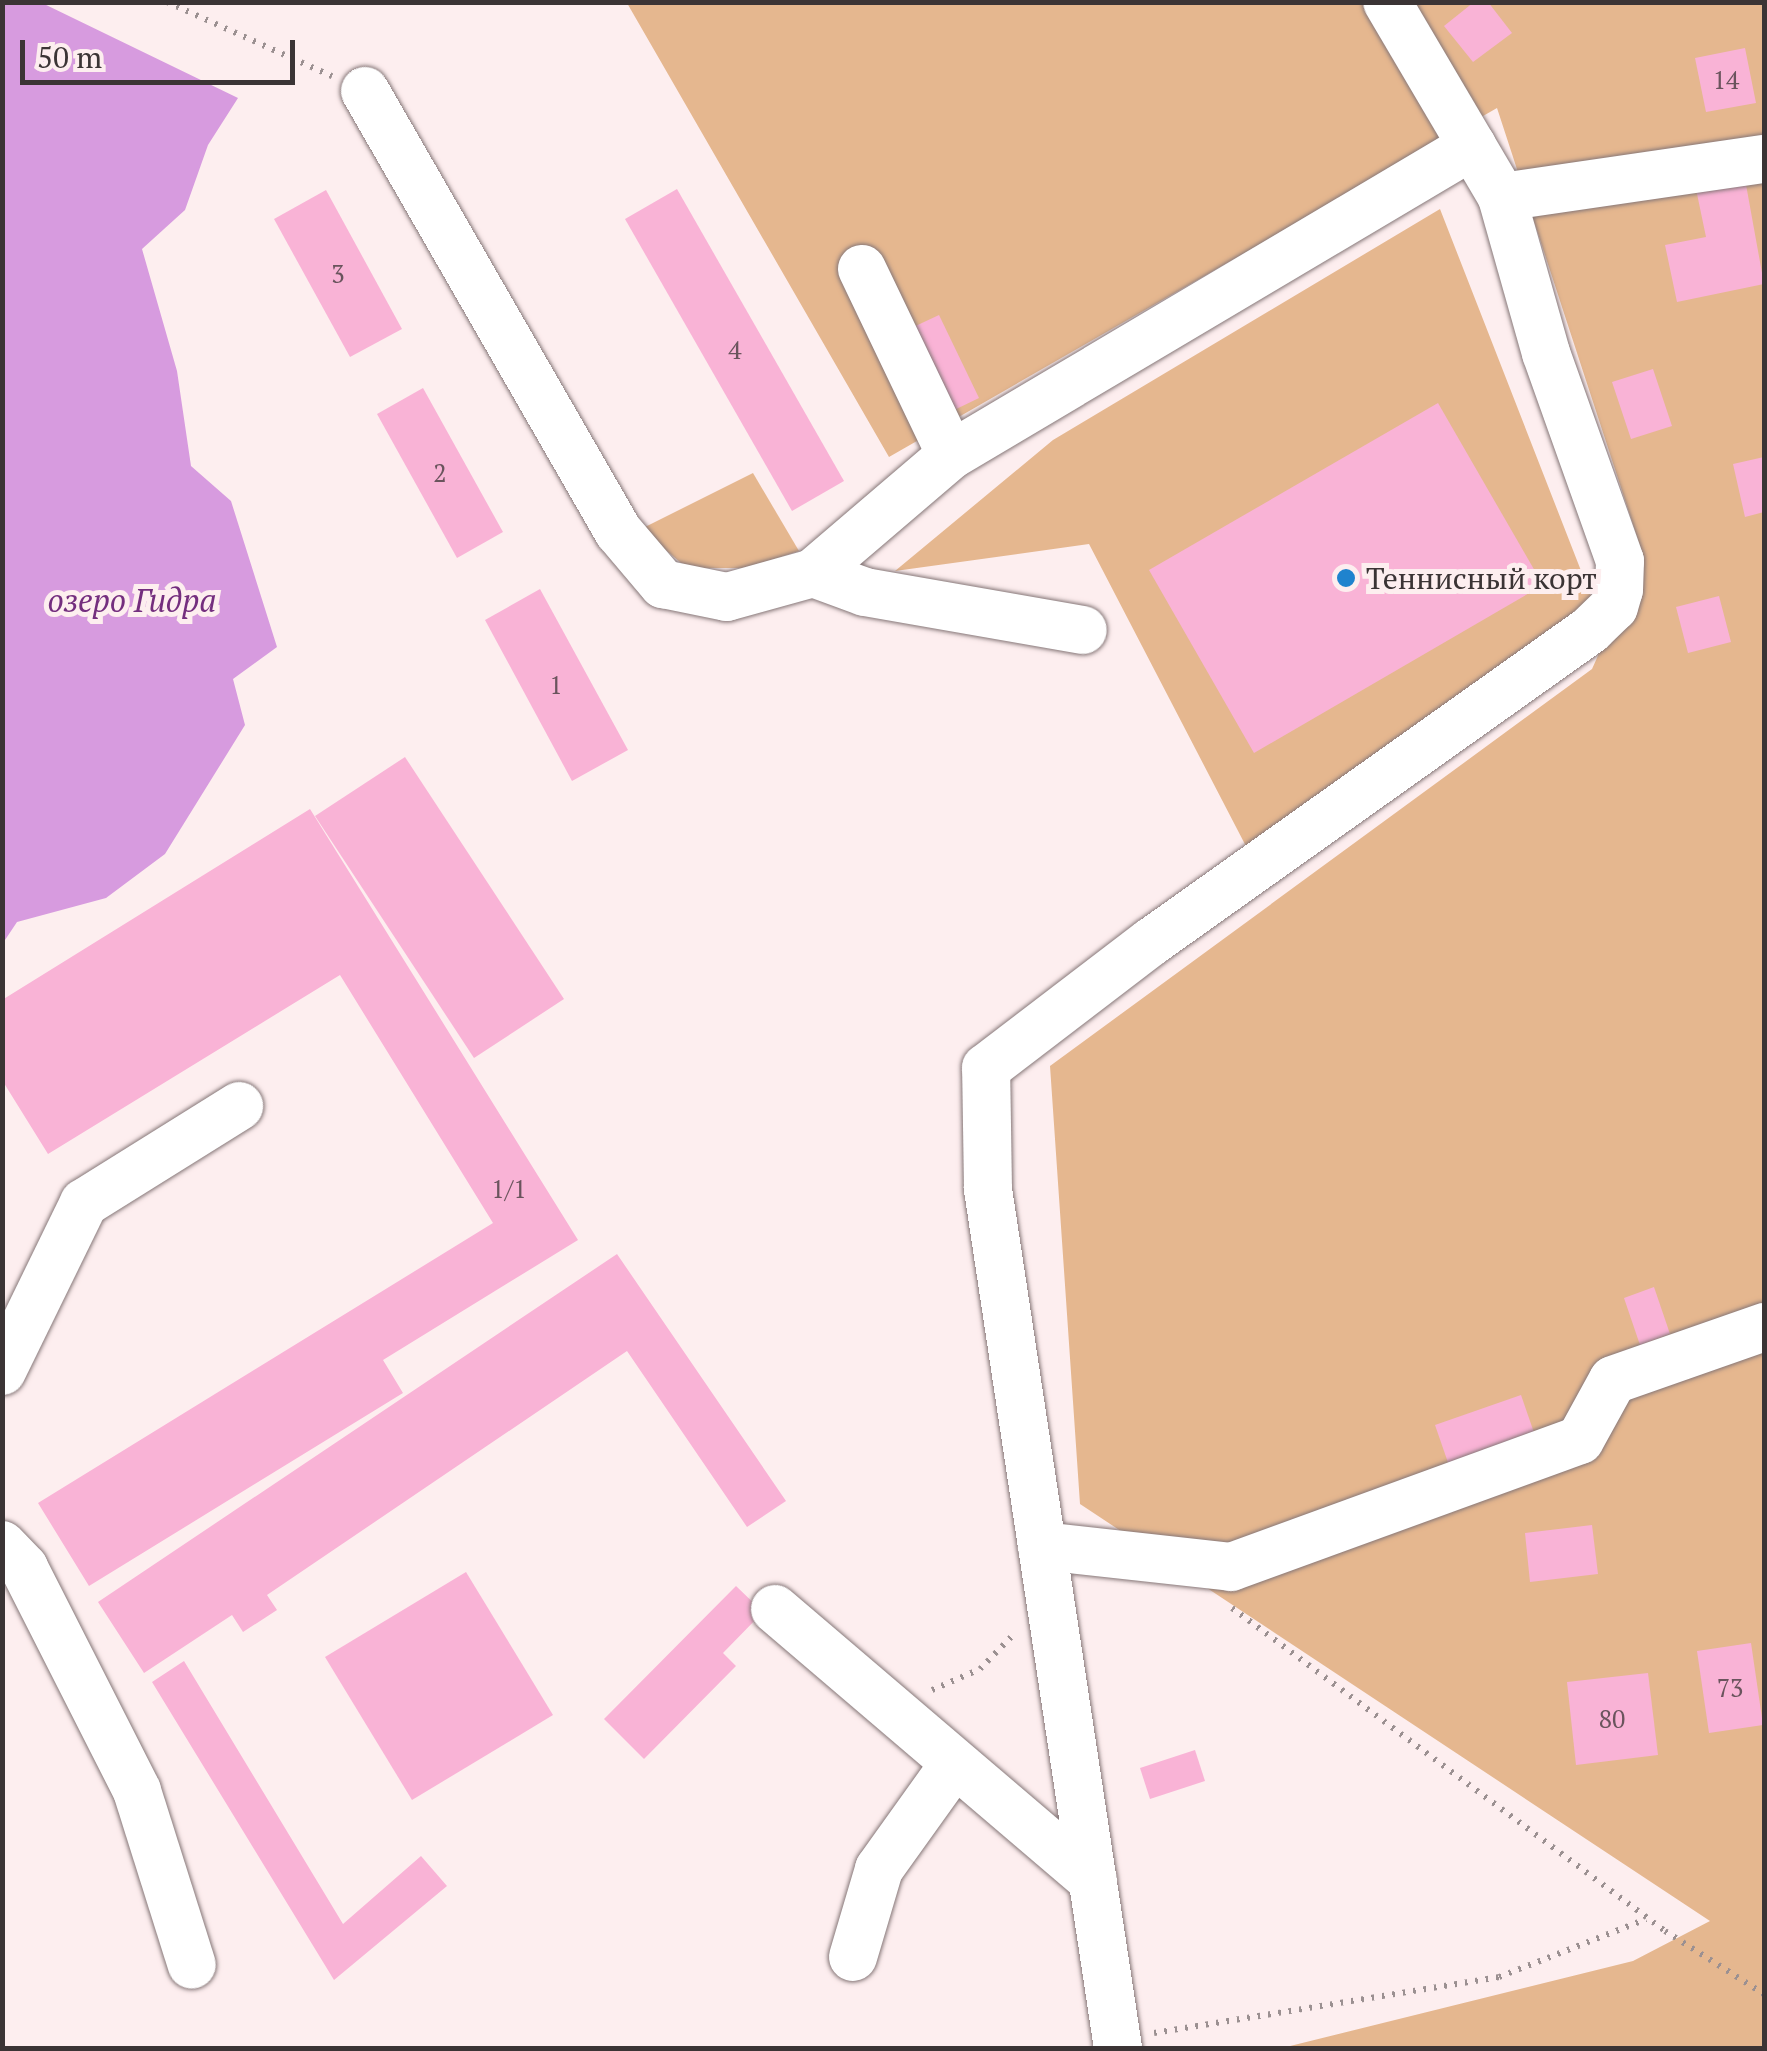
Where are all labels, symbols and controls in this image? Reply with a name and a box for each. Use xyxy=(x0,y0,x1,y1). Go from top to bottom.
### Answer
scale bar xyxy=(25,20,300,82)
text: 50 m xyxy=(37,37,102,77)
house number: 14 xyxy=(1713,65,1739,95)
house number: 3 xyxy=(331,259,345,289)
house number: 4 xyxy=(728,335,742,365)
house number: 2 xyxy=(433,458,447,488)
place label: Теннисный корт xyxy=(1366,560,1597,596)
marker: Теннисный корт xyxy=(1335,567,1357,589)
water label: озеро Гидра xyxy=(48,581,216,619)
house number: 1 xyxy=(549,670,563,700)
house number: 1/1 xyxy=(491,1174,527,1204)
house number: 73 xyxy=(1717,1673,1743,1703)
house number: 80 xyxy=(1599,1704,1625,1734)

